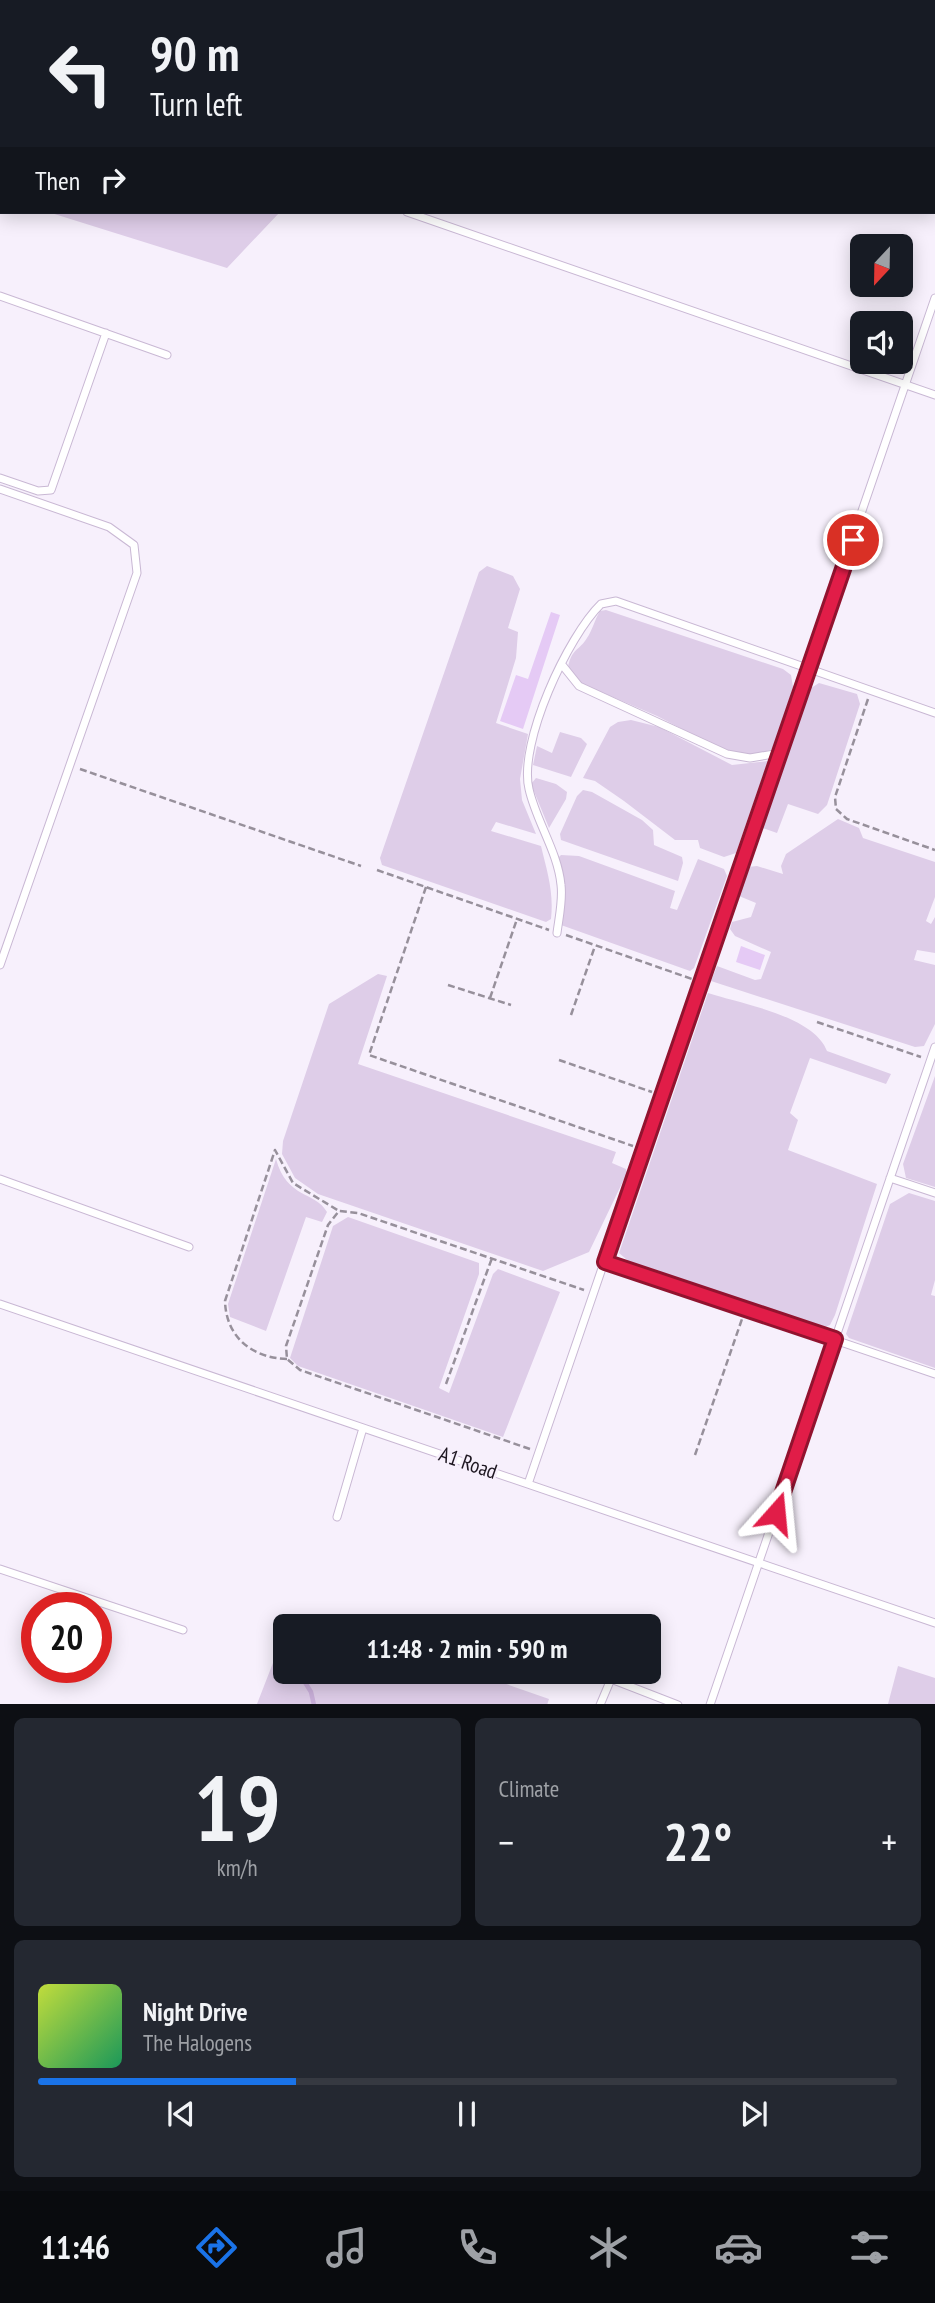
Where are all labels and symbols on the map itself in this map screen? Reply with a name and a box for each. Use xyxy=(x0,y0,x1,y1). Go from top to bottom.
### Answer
north arrow xyxy=(850,234,914,298)
pin xyxy=(823,510,883,570)
street label: A1 Road xyxy=(436,1440,501,1485)
position arrow xyxy=(739,1476,813,1550)
speed limit sign: 20 xyxy=(21,1592,112,1683)

